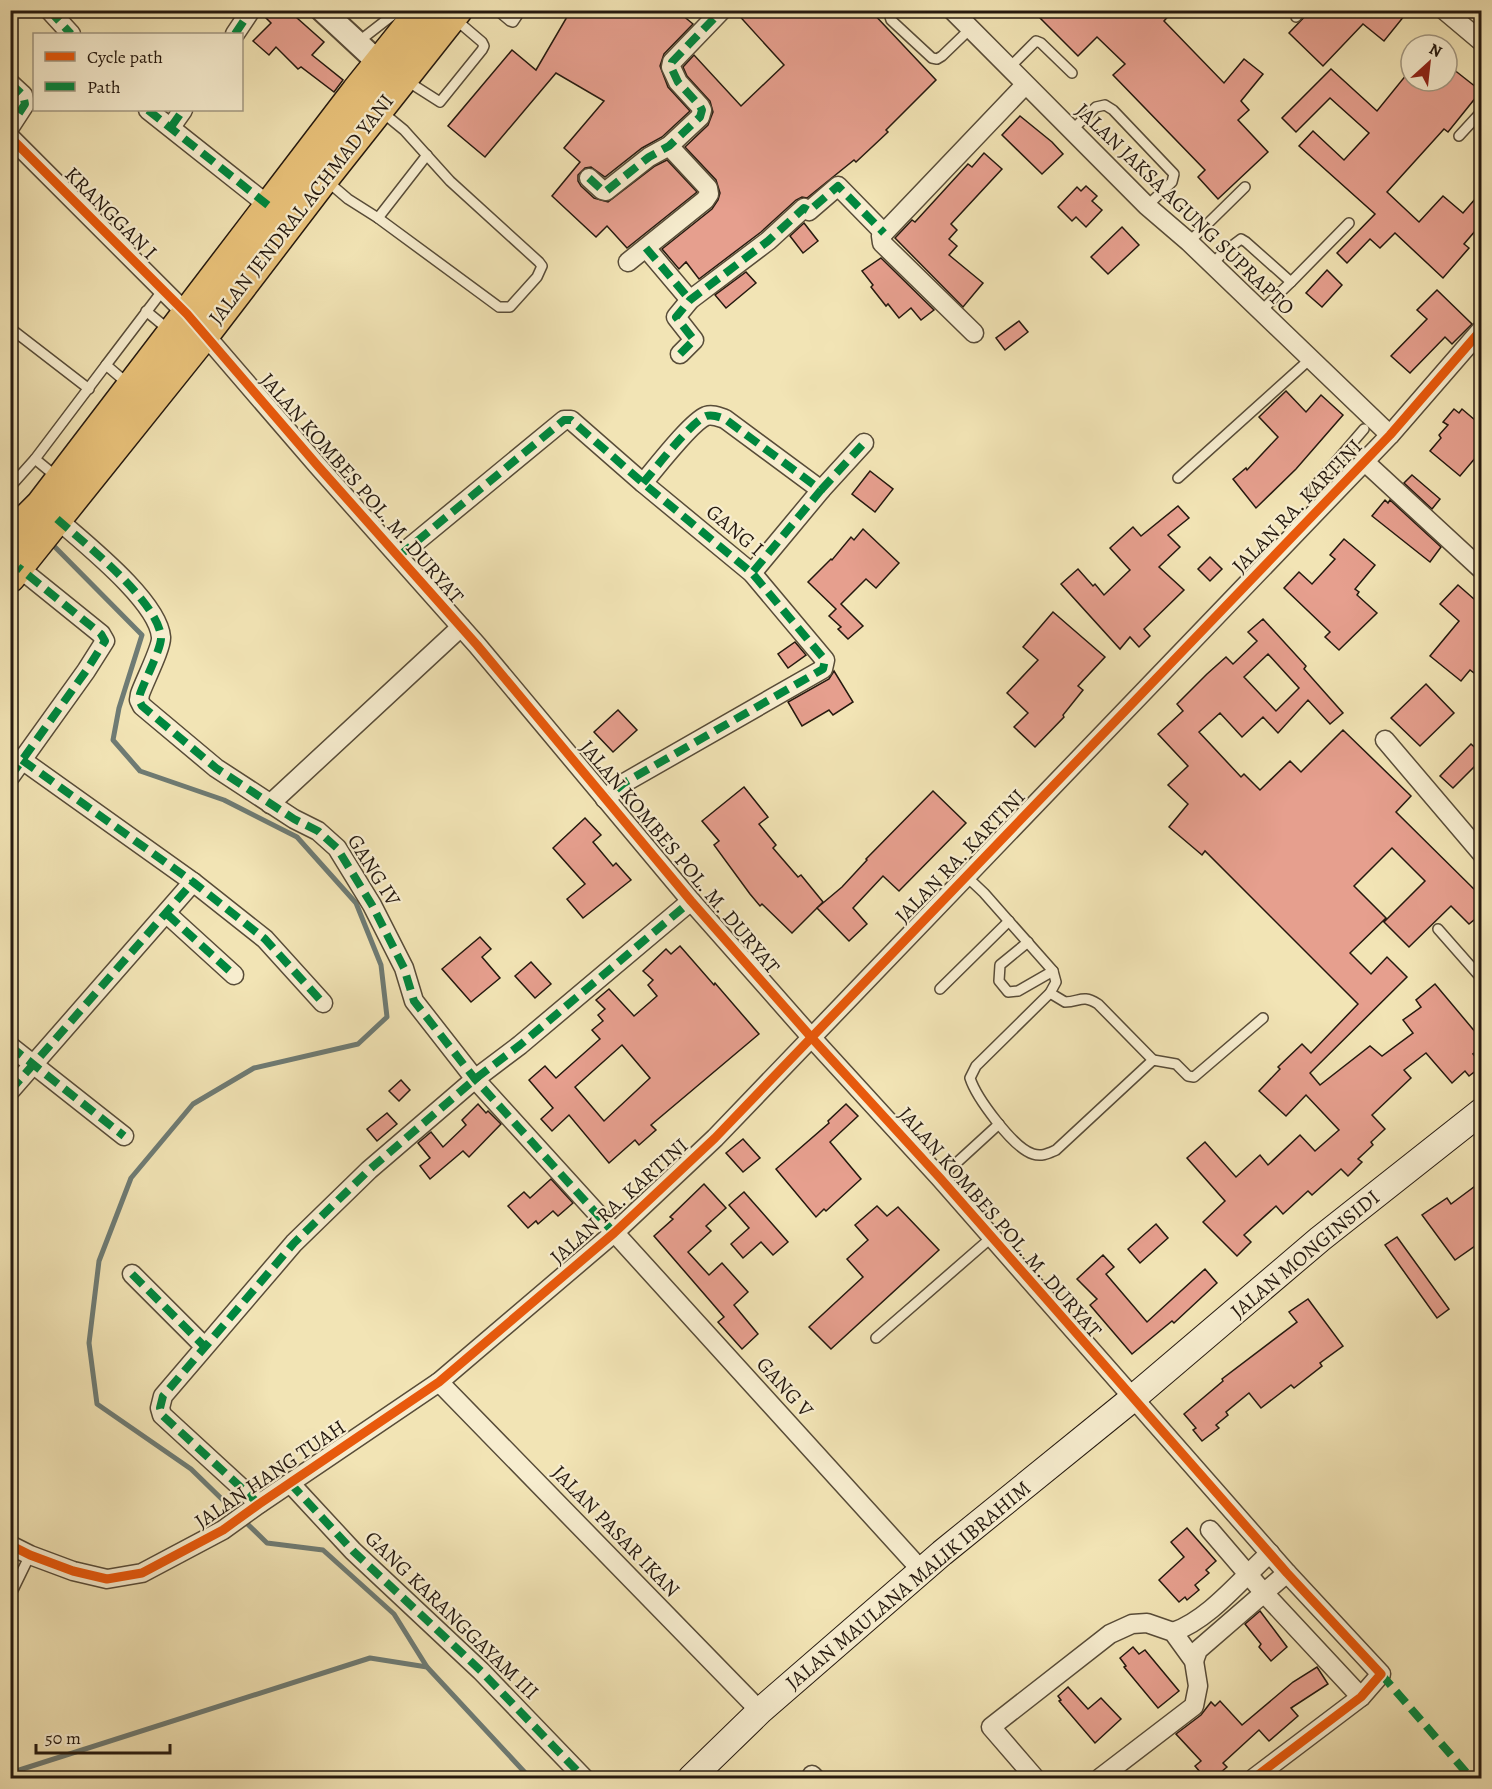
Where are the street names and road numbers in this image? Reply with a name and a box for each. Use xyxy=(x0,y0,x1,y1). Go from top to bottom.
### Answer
street label: JALAN JENDRAL ACHMAD YANI xyxy=(202,88,400,330)
street label: JALAN JAKSA AGUNG SUPRAPTO xyxy=(1069,97,1301,321)
street label: KRANGGAN I xyxy=(58,160,164,266)
street label: JALAN KOMBES POL. M. DURYAT xyxy=(254,367,470,610)
street label: JALAN RA. KARTINI xyxy=(1226,433,1368,579)
street label: GANG I xyxy=(700,498,770,562)
street label: JALAN KOMBES POL. M. DURYAT xyxy=(574,734,787,980)
street label: JALAN RA. KARTINI xyxy=(889,783,1031,929)
street label: GANG IV xyxy=(341,829,407,911)
street label: JALAN KOMBES POL. M. DURYAT xyxy=(892,1101,1108,1344)
street label: JALAN RA. KARTINI xyxy=(544,1132,694,1270)
street label: JALAN MONGINSIDI xyxy=(1225,1183,1385,1325)
street label: GANG V xyxy=(750,1351,820,1423)
street label: JALAN HANG TUAH xyxy=(189,1413,351,1535)
street label: JALAN PASAR IKAN xyxy=(546,1459,686,1603)
street label: JALAN MAULANA MALIK IBRAHIM xyxy=(779,1474,1037,1696)
street label: GANG KARANGGAYAM III xyxy=(359,1524,545,1706)

